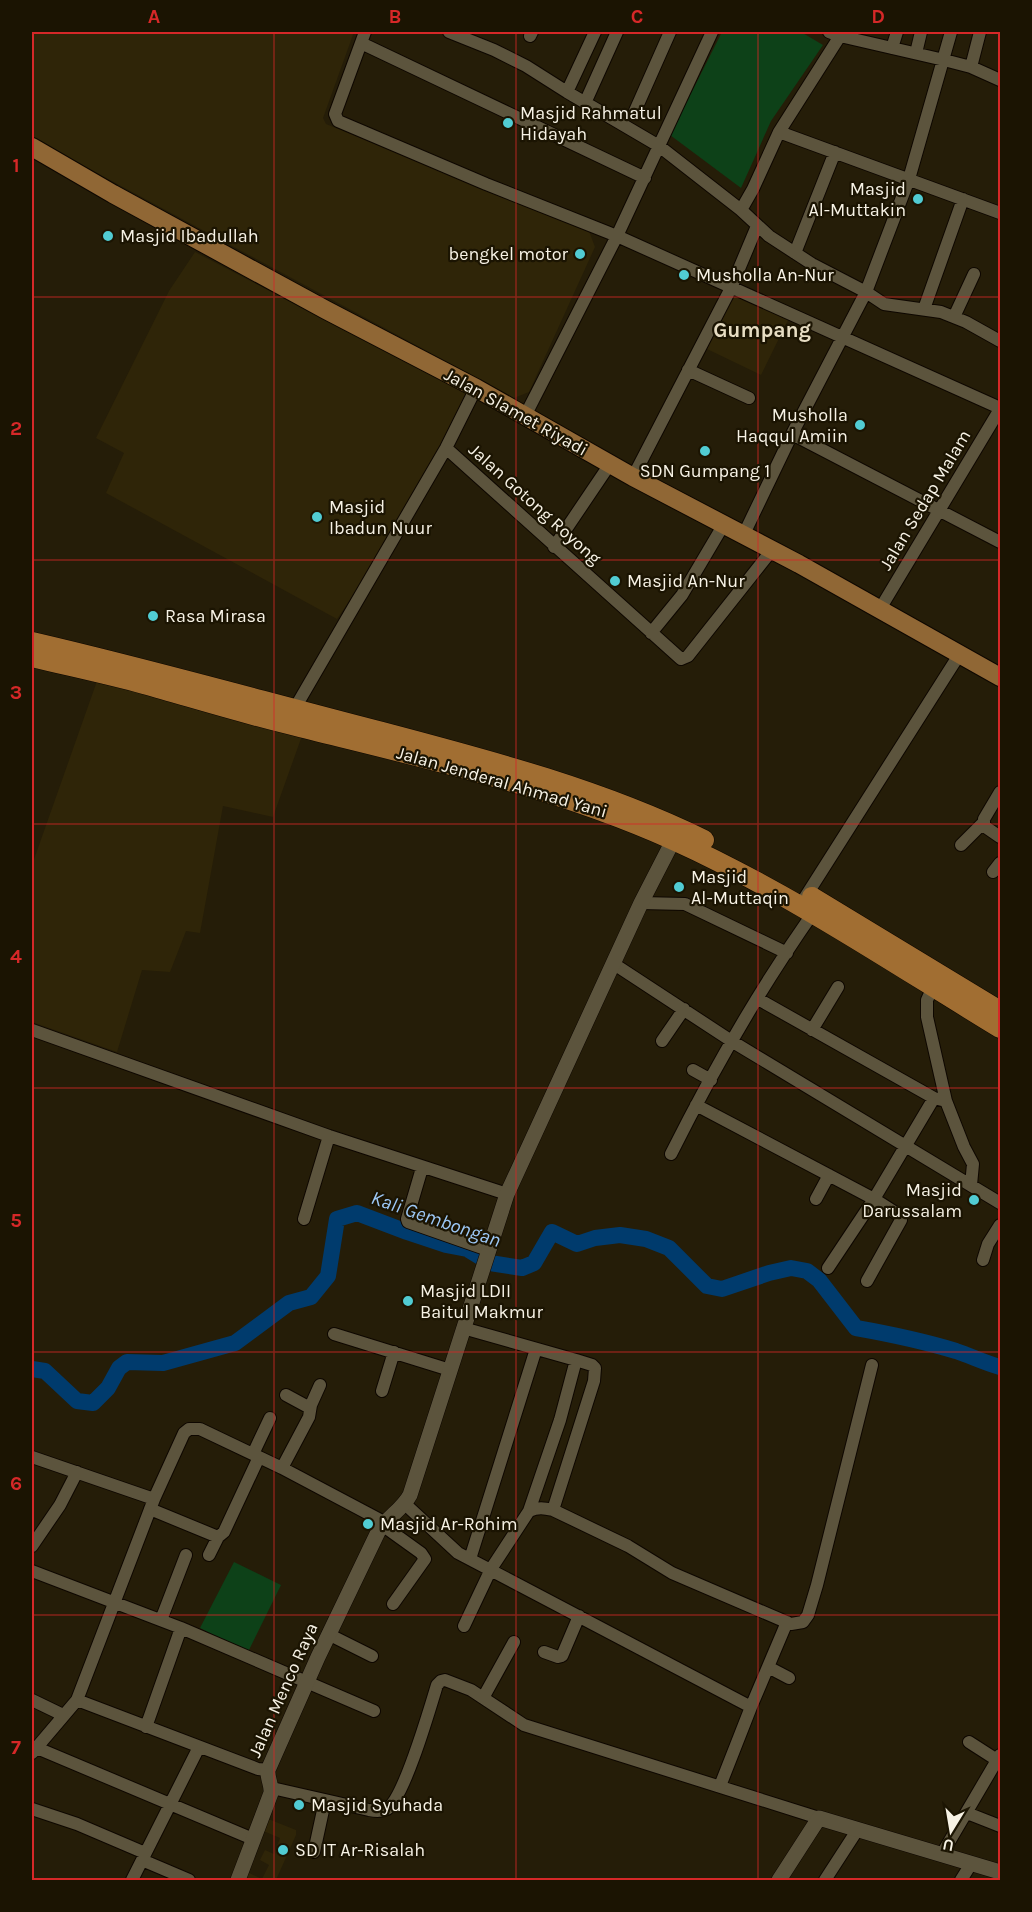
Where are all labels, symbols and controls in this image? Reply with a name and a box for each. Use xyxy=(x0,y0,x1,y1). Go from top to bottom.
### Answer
text: A xyxy=(148,5,161,28)
text: B xyxy=(389,5,401,28)
text: C xyxy=(631,5,643,28)
text: D xyxy=(871,5,885,28)
place label: Masjid Rahmatul Hidayah xyxy=(520,102,662,145)
marker: Masjid Rahmatul Hidayah xyxy=(501,116,515,130)
text: 1 xyxy=(12,154,20,177)
place label: Masjid Al-Muttakin xyxy=(808,178,906,221)
marker: Masjid Al-Muttakin xyxy=(911,192,925,206)
place label: Masjid Ibadullah xyxy=(120,225,259,247)
marker: Masjid Ibadullah xyxy=(101,229,115,243)
place label: bengkel motor xyxy=(449,243,568,265)
marker: bengkel motor xyxy=(573,247,587,261)
place label: Musholla An-Nur xyxy=(696,264,834,286)
marker: Musholla An-Nur xyxy=(677,268,691,282)
district label: Gumpang xyxy=(713,318,811,342)
street label: Jalan Slamet Riyadi xyxy=(440,363,592,461)
place label: Musholla Haqqul Amiin xyxy=(736,404,848,447)
text: 2 xyxy=(10,417,22,440)
marker: Musholla Haqqul Amiin xyxy=(853,418,867,432)
street label: Jalan Sedap Malam xyxy=(874,426,976,574)
street label: Jalan Gotong Royong xyxy=(464,439,606,569)
marker: SDN Gumpang 1 xyxy=(698,444,712,458)
place label: SDN Gumpang 1 xyxy=(640,460,770,482)
place label: Masjid Ibadun Nuur xyxy=(329,496,432,539)
marker: Masjid Ibadun Nuur xyxy=(310,510,324,524)
place label: Masjid An-Nur xyxy=(627,570,745,592)
marker: Masjid An-Nur xyxy=(608,574,622,588)
place label: Rasa Mirasa xyxy=(165,605,266,627)
marker: Rasa Mirasa xyxy=(146,609,160,623)
text: 3 xyxy=(10,681,22,704)
street label: Jalan Jenderal Ahmad Yani xyxy=(394,741,610,823)
place label: Masjid Al-Muttaqin xyxy=(691,866,789,909)
marker: Masjid Al-Muttaqin xyxy=(672,880,686,894)
text: 4 xyxy=(10,945,22,968)
place label: Masjid Darussalam xyxy=(862,1179,962,1222)
water label: Kali Gembongan xyxy=(368,1186,504,1252)
marker: Masjid Darussalam xyxy=(967,1193,981,1207)
text: 5 xyxy=(10,1209,22,1232)
place label: Masjid LDII Baitul Makmur xyxy=(420,1280,543,1323)
marker: Masjid LDII Baitul Makmur xyxy=(401,1294,415,1308)
text: 6 xyxy=(10,1472,22,1495)
place label: Masjid Ar-Rohim xyxy=(380,1513,518,1535)
marker: Masjid Ar-Rohim xyxy=(361,1517,375,1531)
street label: Jalan Menco Raya xyxy=(243,1619,323,1761)
text: 7 xyxy=(11,1736,21,1759)
place label: Masjid Syuhada xyxy=(311,1794,443,1816)
marker: Masjid Syuhada xyxy=(292,1798,306,1812)
north arrow xyxy=(921,1801,981,1861)
text: U xyxy=(941,1835,955,1856)
place label: SD IT Ar-Risalah xyxy=(295,1839,425,1861)
marker: SD IT Ar-Risalah xyxy=(276,1843,290,1857)

